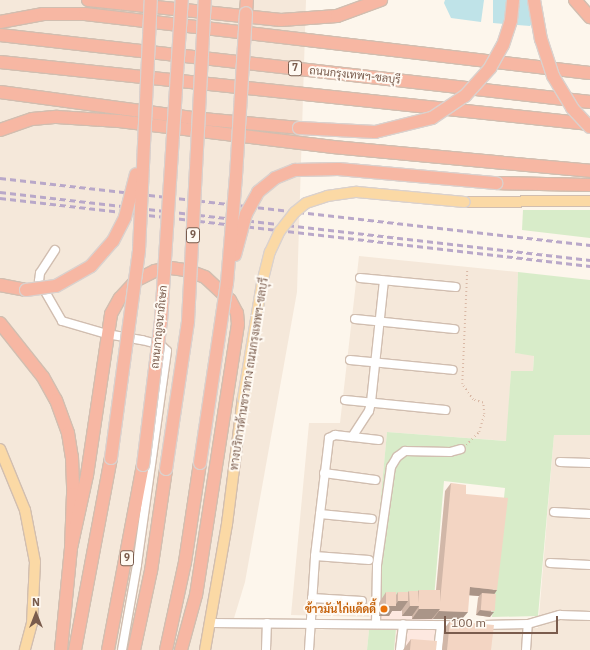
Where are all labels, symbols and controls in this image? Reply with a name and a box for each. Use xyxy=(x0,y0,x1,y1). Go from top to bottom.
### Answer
road number: 7 xyxy=(288,60,302,76)
street label: ถนนกรุงเทพฯ-ชลบุรี xyxy=(309,64,401,86)
road number: 9 xyxy=(186,227,200,243)
street label: ทางบริการด้านขวาทาง ถนนกรุงเทพฯ-ชลบุรี xyxy=(227,277,271,471)
street label: ถนนกาญจนาภิเษก xyxy=(148,285,170,369)
road number: 9 xyxy=(120,550,134,566)
north arrow xyxy=(16,594,56,634)
text: N xyxy=(32,595,40,609)
place label: ข้าวมันไก่แด๊ดดี้ xyxy=(305,602,376,616)
marker: ข้าวมันไก่แด๊ดดี้ xyxy=(379,604,389,614)
scale bar xyxy=(446,608,560,634)
text: 100 m xyxy=(451,615,486,630)

